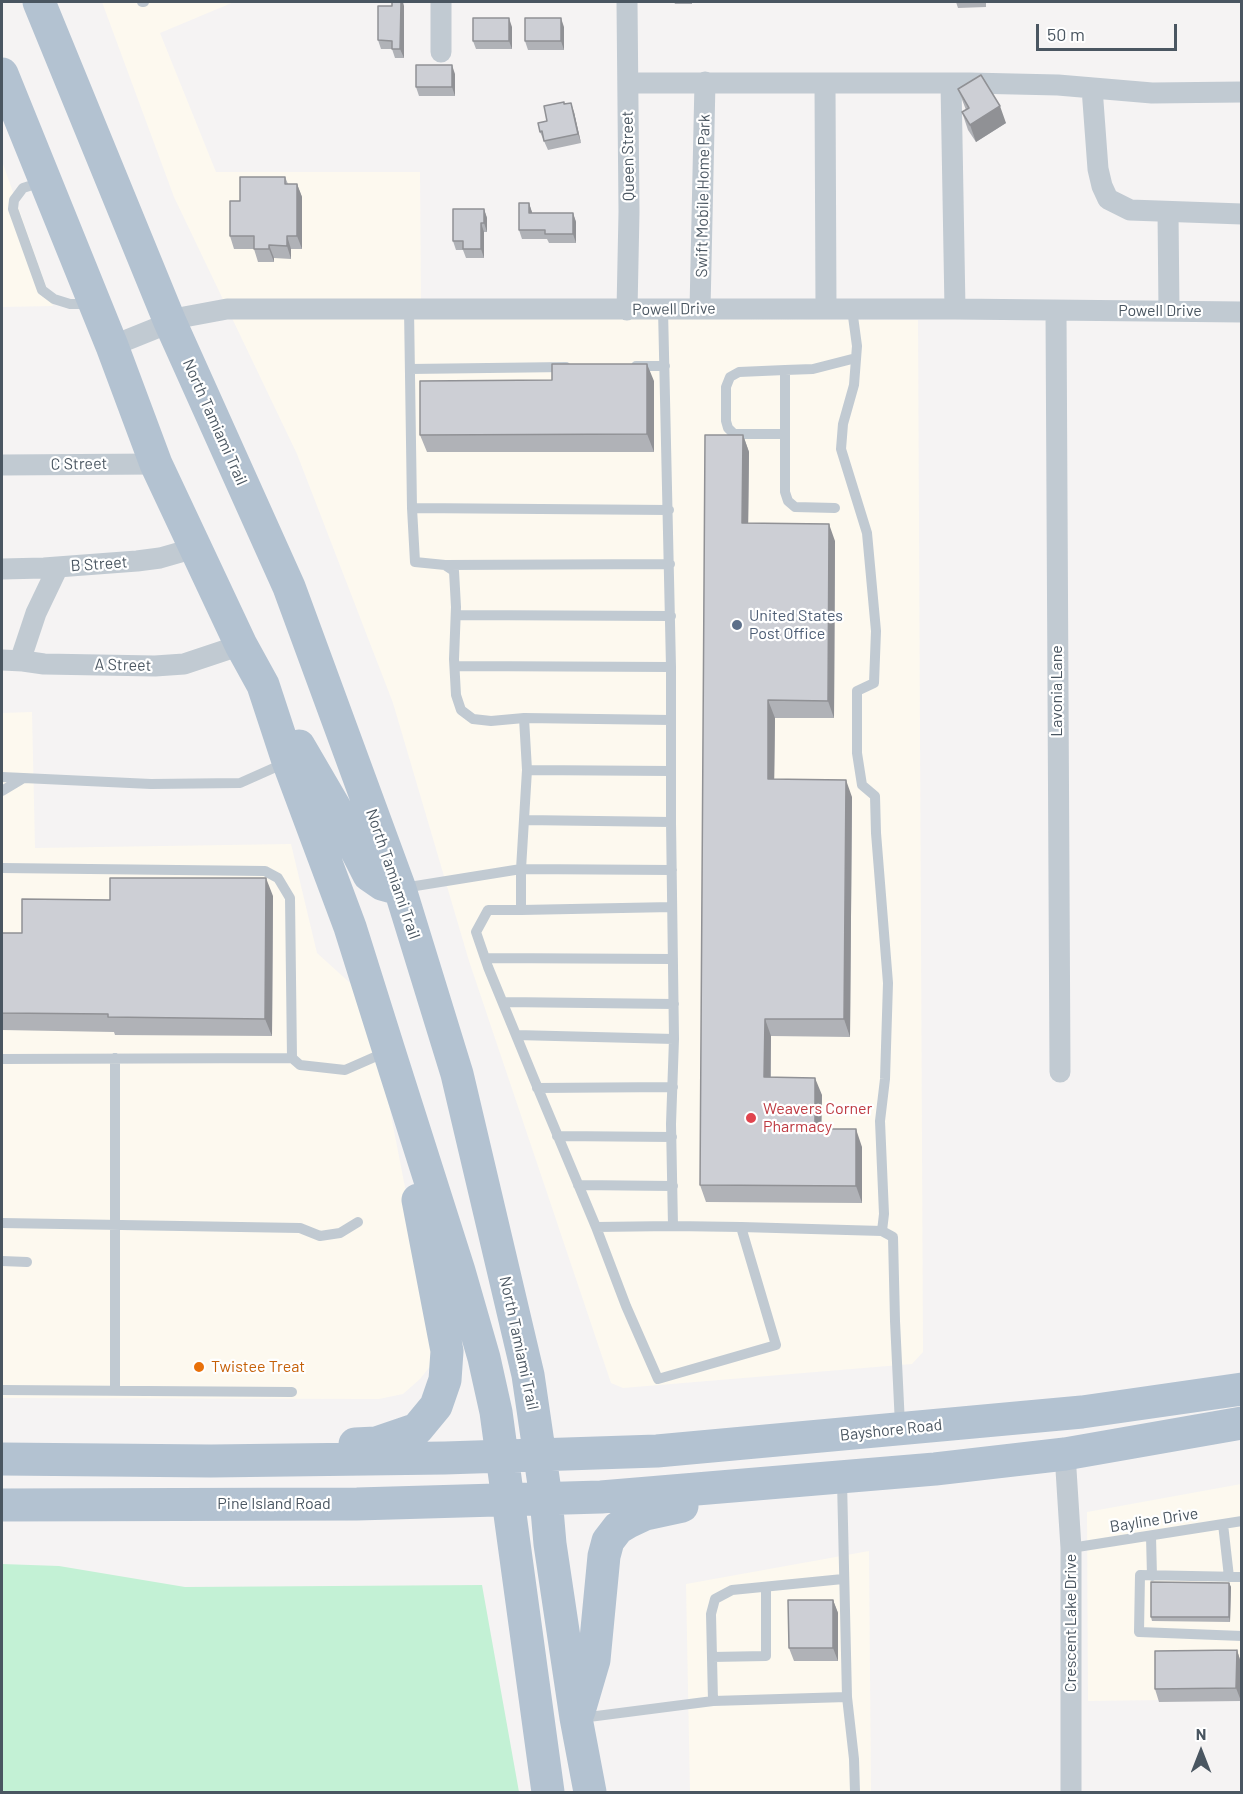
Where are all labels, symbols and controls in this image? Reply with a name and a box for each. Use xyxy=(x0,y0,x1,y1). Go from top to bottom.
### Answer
scale bar xyxy=(1039,12,1180,50)
text: 50 m xyxy=(1047,23,1085,45)
street label: Queen Street xyxy=(618,111,638,201)
street label: Swift Mobile Home Park xyxy=(692,114,714,278)
street label: Powell Drive xyxy=(632,299,716,319)
street label: Powell Drive xyxy=(1118,301,1202,321)
street label: North Tamiami Trail xyxy=(179,356,251,488)
street label: C Street xyxy=(51,454,107,474)
street label: B Street xyxy=(70,552,128,576)
place label: United States Post Office xyxy=(749,606,843,644)
marker: United States Post Office xyxy=(730,618,744,632)
street label: Lavonia Lane xyxy=(1047,645,1067,737)
street label: A Street xyxy=(95,655,151,675)
street label: North Tamiami Trail xyxy=(362,806,424,942)
place label: Weavers Corner Pharmacy xyxy=(763,1099,872,1137)
marker: Weavers Corner Pharmacy xyxy=(744,1111,758,1125)
street label: North Tamiami Trail xyxy=(495,1274,543,1412)
place label: Twistee Treat xyxy=(211,1357,305,1377)
marker: Twistee Treat xyxy=(192,1360,206,1374)
street label: Bayshore Road xyxy=(839,1415,943,1445)
street label: Pine Island Road xyxy=(217,1494,331,1514)
street label: Bayline Drive xyxy=(1109,1504,1199,1536)
street label: Crescent Lake Drive xyxy=(1061,1554,1081,1692)
north arrow xyxy=(1171,1722,1231,1782)
text: N xyxy=(1196,1724,1206,1743)

